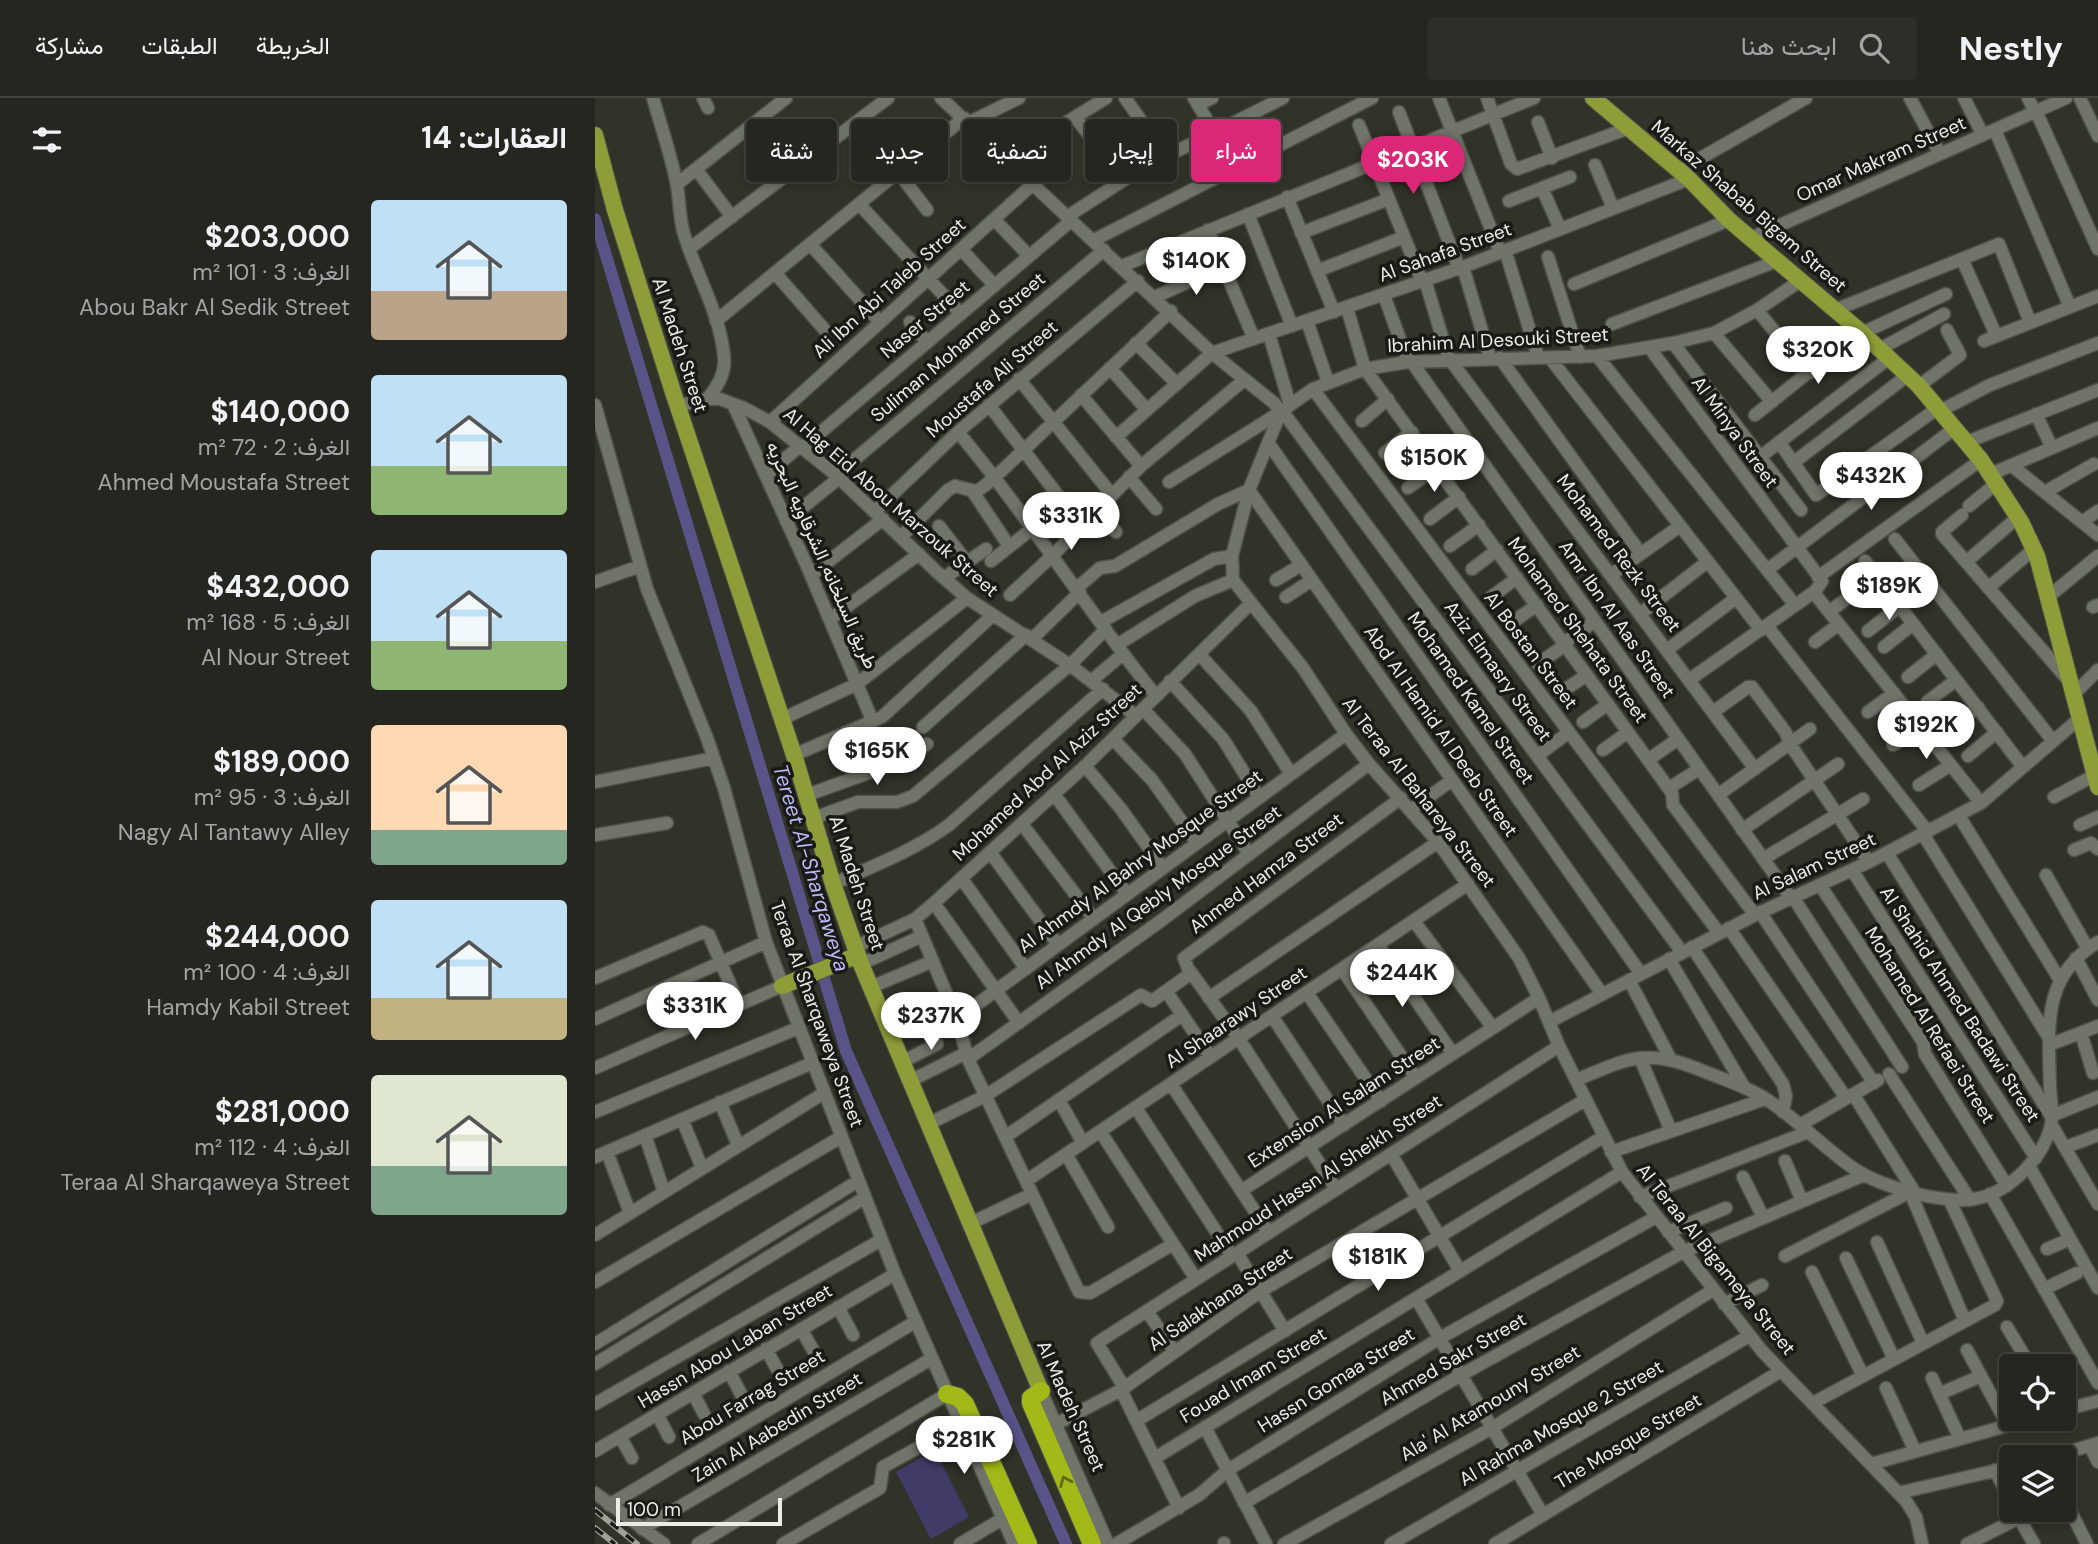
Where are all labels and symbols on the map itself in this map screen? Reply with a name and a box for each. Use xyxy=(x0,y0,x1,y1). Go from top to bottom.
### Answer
street label: Omar Makram Street xyxy=(1792,110,1970,208)
street label: Markaz Shabab Bigam Street xyxy=(1646,114,1852,298)
pin: $203K xyxy=(1364,136,1462,196)
street label: Ali Ibn Abi Taleb Street xyxy=(807,212,971,364)
street label: Al Sahafa Street xyxy=(1375,216,1515,288)
pin: $140K xyxy=(1147,238,1245,297)
street label: Suliman Mohamed Street xyxy=(865,266,1051,428)
street label: Al Madeh Street xyxy=(646,274,714,416)
street label: Naser Street xyxy=(875,274,975,364)
street label: Moustafa Ali Street xyxy=(921,315,1063,443)
street label: Ibrahim Al Desouki Street xyxy=(1387,322,1609,358)
pin: $320K xyxy=(1769,327,1867,386)
street label: Al Minya Street xyxy=(1686,371,1784,493)
street label: Al Hag Eid Abou Marzouk Street xyxy=(778,402,1004,602)
pin: $150K xyxy=(1385,434,1483,494)
street label: طريق السلخانه, الشرقاويه البحريه xyxy=(760,437,884,673)
pin: $432K xyxy=(1822,452,1920,512)
street label: Mohamed Rezk Street xyxy=(1551,469,1687,637)
pin: $331K xyxy=(1022,492,1120,552)
street label: Mohamed Shehata Street xyxy=(1502,532,1654,728)
street label: Amr Ibn Al Aas Street xyxy=(1553,535,1681,703)
pin: $189K xyxy=(1840,562,1938,622)
street label: Al Bostan Street xyxy=(1478,586,1584,714)
street label: Aziz Elmasry Street xyxy=(1439,596,1557,746)
street label: Mohamed Kamel Street xyxy=(1402,607,1540,789)
street label: Abd Al Hamid Al Deeb Street xyxy=(1358,620,1524,842)
street label: Mohamed Abd Al Aziz Street xyxy=(947,678,1147,866)
street label: Al Teraa Al Bahareya Street xyxy=(1337,691,1501,893)
pin: $192K xyxy=(1877,702,1975,761)
pin: $165K xyxy=(828,728,926,787)
water label: Tereet Al-Sharqaweya xyxy=(766,761,856,975)
street label: Al Ahmdy Al Bahry Mosque Street xyxy=(1013,764,1267,958)
street label: Al Ahmdy Al Qebly Mosque Street xyxy=(1030,799,1286,995)
street label: Ahmed Hamza Street xyxy=(1184,807,1348,939)
street label: Al Madeh Street xyxy=(823,812,891,954)
street label: Al Salam Street xyxy=(1748,826,1880,906)
street label: Al Shahid Ahmed Badawi Street xyxy=(1874,881,2046,1127)
street label: Teraa Al Sharqaweya Street xyxy=(764,897,870,1131)
street label: Mohamed Al Refaei Street xyxy=(1859,922,2001,1128)
pin: $244K xyxy=(1353,950,1451,1009)
street label: Al Shaarawy Street xyxy=(1160,960,1312,1074)
pin: $331K xyxy=(646,982,744,1042)
pin: $237K xyxy=(882,992,980,1052)
street label: Extension Al Salam Street xyxy=(1243,1031,1445,1173)
street label: Mahmoud Hassn Al Sheikh Street xyxy=(1189,1088,1447,1268)
street label: Al Teraa Al Bigameya Street xyxy=(1631,1158,1801,1360)
pin: $181K xyxy=(1329,1234,1427,1293)
street label: Al Salakhana Street xyxy=(1143,1241,1297,1357)
street label: Hassn Abou Laban Street xyxy=(633,1278,837,1414)
street label: Ahmed Sakr Street xyxy=(1375,1307,1531,1411)
street label: Fouad Imam Street xyxy=(1175,1321,1331,1429)
street label: Hassn Gomaa Street xyxy=(1253,1322,1419,1438)
street label: Al Madeh Street xyxy=(1031,1337,1111,1475)
street label: Ala' Al Atamouny Street xyxy=(1395,1339,1585,1467)
street label: Abou Farrag Street xyxy=(675,1344,829,1450)
street label: Al Rahma Mosque 2 Street xyxy=(1454,1354,1668,1492)
street label: Zain Al Aabedin Street xyxy=(687,1366,867,1488)
street label: The Mosque Street xyxy=(1550,1387,1706,1495)
pin: $281K xyxy=(915,1416,1013,1476)
one-way arrow xyxy=(1059,1476,1073,1488)
scale bar xyxy=(616,1495,782,1527)

